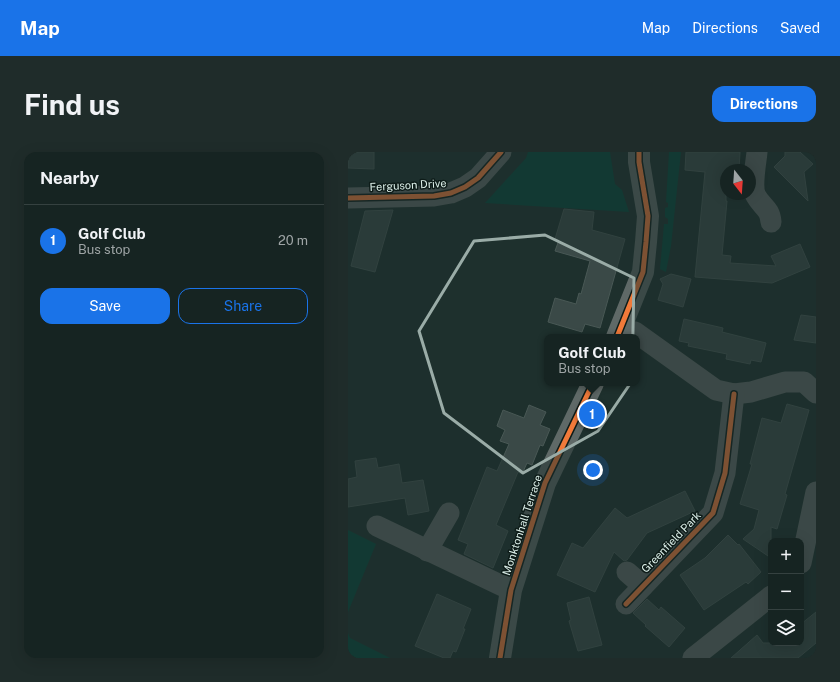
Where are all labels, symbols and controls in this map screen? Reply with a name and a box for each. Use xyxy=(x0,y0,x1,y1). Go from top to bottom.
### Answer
text: Map xyxy=(20,17,60,39)
text: Map xyxy=(642,20,670,36)
text: Directions xyxy=(692,20,758,36)
text: Saved xyxy=(780,20,820,36)
button: Directions xyxy=(712,86,816,122)
text: Find us xyxy=(24,88,120,121)
north arrow xyxy=(720,164,756,200)
text: Nearby xyxy=(40,168,99,188)
street label: Ferguson Drive xyxy=(369,177,447,193)
text: Golf Club xyxy=(78,225,146,242)
text: 1 xyxy=(50,233,56,248)
text: 20 m xyxy=(278,233,308,248)
text: Bus stop xyxy=(78,242,130,257)
button: Save xyxy=(40,288,170,324)
button: Share xyxy=(178,288,308,324)
popup xyxy=(544,334,640,386)
text: Golf Club xyxy=(558,344,626,361)
text: Bus stop xyxy=(558,361,611,376)
pin: 1 xyxy=(579,399,605,429)
your location xyxy=(583,460,603,480)
street label: Monktonhall Terrace xyxy=(500,473,544,577)
street label: Greenfield Park xyxy=(639,509,703,575)
map controls xyxy=(768,538,804,646)
button: + xyxy=(768,538,804,574)
button: − xyxy=(768,574,804,610)
button: layers xyxy=(768,610,804,646)

